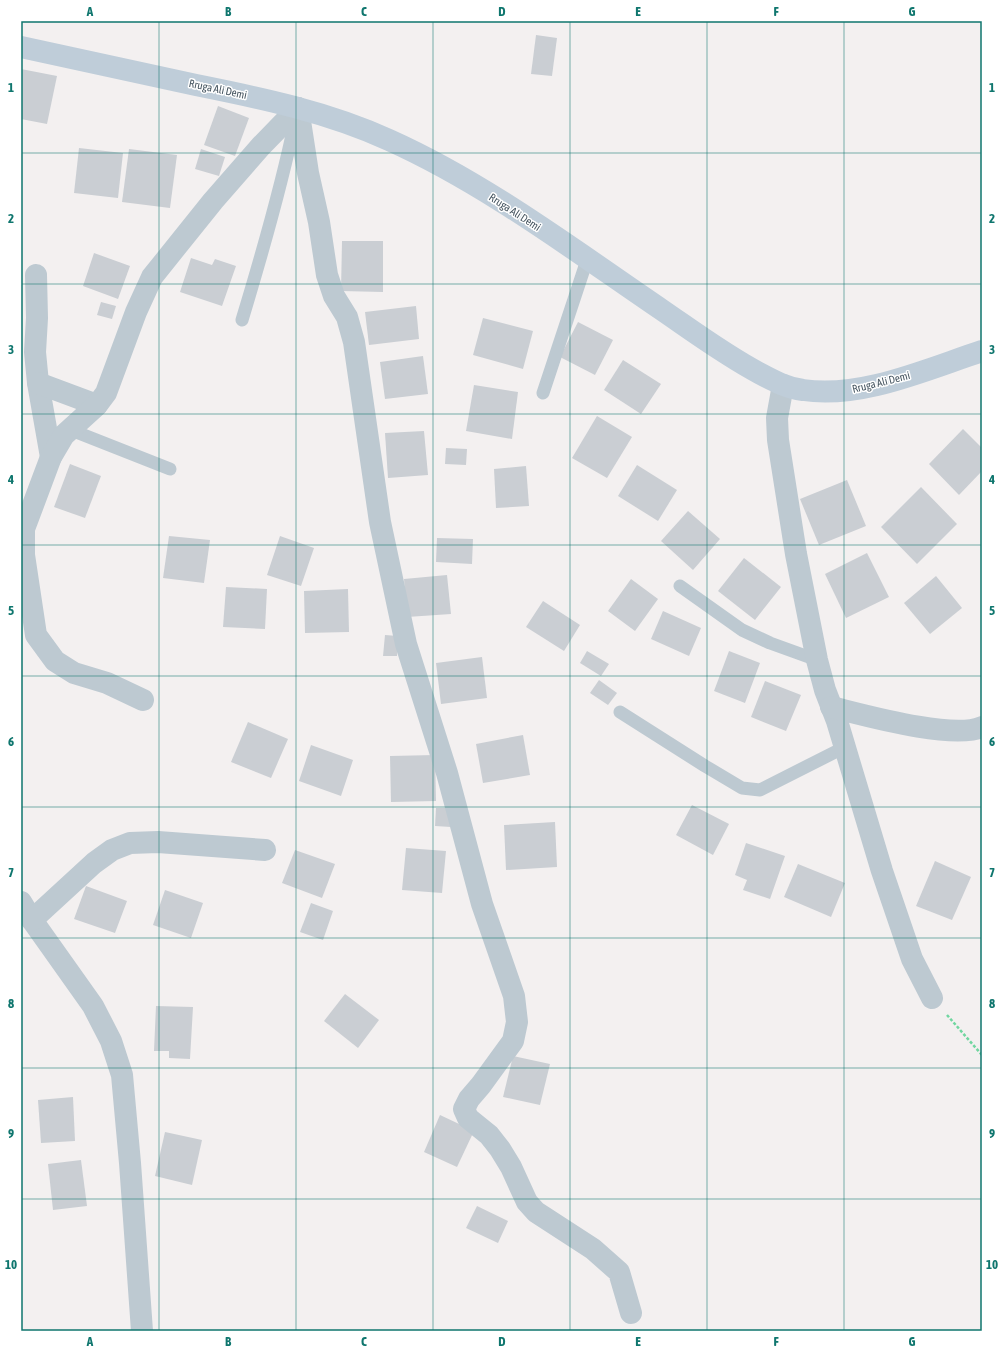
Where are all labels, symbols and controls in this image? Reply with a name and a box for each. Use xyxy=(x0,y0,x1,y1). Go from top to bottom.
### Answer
text: A xyxy=(86,4,94,19)
text: B xyxy=(225,4,232,19)
text: C xyxy=(361,4,367,19)
text: D xyxy=(498,4,506,19)
text: E xyxy=(635,4,641,19)
text: F xyxy=(773,4,779,19)
text: G xyxy=(909,4,916,19)
street label: Rruga Ali Demi xyxy=(188,77,248,101)
text: 1 xyxy=(8,80,14,95)
text: 1 xyxy=(989,80,995,95)
street label: Rruga Ali Demi xyxy=(487,191,543,233)
text: 2 xyxy=(8,211,14,226)
text: 2 xyxy=(989,211,995,226)
text: 3 xyxy=(8,342,14,357)
text: 3 xyxy=(989,342,995,357)
street label: Rruga Ali Demi xyxy=(851,369,911,395)
text: 4 xyxy=(7,472,14,487)
text: 4 xyxy=(988,472,995,487)
text: 5 xyxy=(8,603,14,618)
text: 5 xyxy=(989,603,995,618)
text: 6 xyxy=(8,734,14,749)
text: 6 xyxy=(989,734,995,749)
text: 7 xyxy=(8,865,14,880)
text: 7 xyxy=(989,865,995,880)
text: 8 xyxy=(8,996,14,1011)
text: 8 xyxy=(989,996,995,1011)
text: 9 xyxy=(8,1126,14,1141)
text: 9 xyxy=(989,1126,995,1141)
text: 10 xyxy=(5,1257,17,1272)
text: 10 xyxy=(986,1257,998,1272)
text: A xyxy=(86,1334,94,1349)
text: B xyxy=(225,1334,232,1349)
text: C xyxy=(361,1334,367,1349)
text: D xyxy=(498,1334,506,1349)
text: E xyxy=(635,1334,641,1349)
text: F xyxy=(773,1334,779,1349)
text: G xyxy=(909,1334,916,1349)

